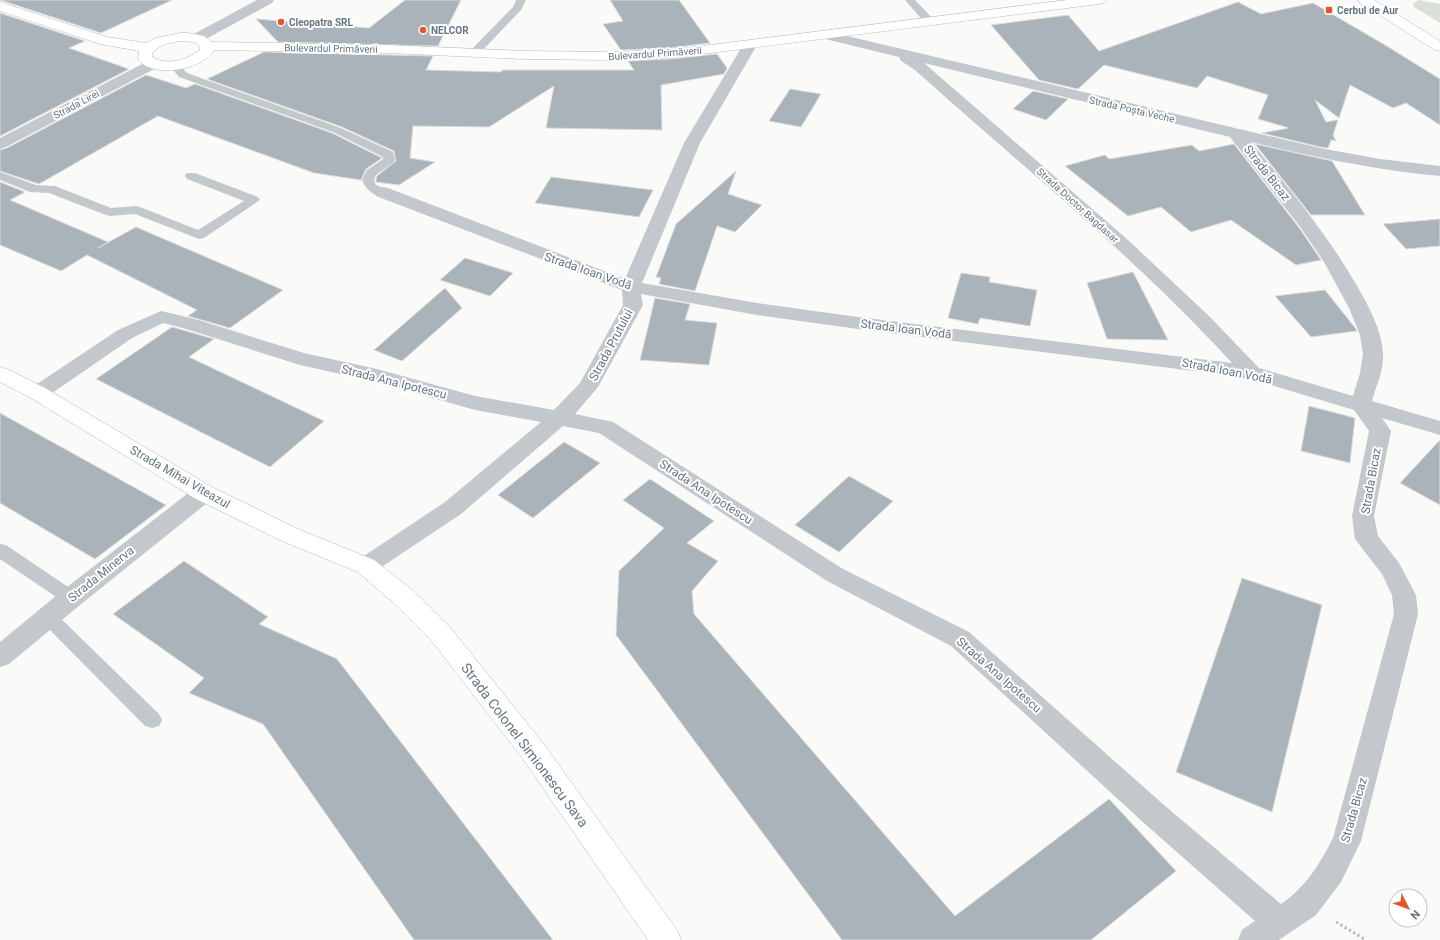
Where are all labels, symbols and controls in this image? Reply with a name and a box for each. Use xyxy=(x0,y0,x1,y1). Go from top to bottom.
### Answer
marker: Cerbul de Aur xyxy=(1324,5,1334,15)
place label: Cerbul de Aur xyxy=(1337,5,1399,16)
marker: Cleopatra SRL xyxy=(276,17,286,27)
place label: Cleopatra SRL xyxy=(289,17,353,28)
marker: NELCOR xyxy=(418,25,428,35)
place label: NELCOR xyxy=(431,25,469,36)
street label: Bulevardul Primăverii xyxy=(284,42,378,55)
street label: Bulevardul Primăverii xyxy=(608,45,702,62)
street label: Strada Lirei xyxy=(51,88,101,121)
street label: Strada Poșta Veche xyxy=(1088,94,1176,126)
street label: Strada Bicaz xyxy=(1241,142,1293,204)
street label: Strada Doctor Bagdasar xyxy=(1035,166,1121,245)
street label: Strada Ioan Vodă xyxy=(542,249,634,293)
street label: Strada Prutului xyxy=(586,307,636,383)
street label: Strada Ioan Vodă xyxy=(860,316,952,342)
street label: Strada Ioan Vodă xyxy=(1181,355,1273,387)
street label: Strada Ana Ipotescu xyxy=(340,362,448,402)
street label: Strada Mihai Viteazul xyxy=(128,443,232,511)
street label: Strada Bicaz xyxy=(1358,447,1384,515)
street label: Strada Ana Ipotescu xyxy=(657,457,755,527)
street label: Strada Minerva xyxy=(65,543,137,605)
street label: Strada Ana Ipotescu xyxy=(954,634,1044,716)
street label: Strada Colonel Simionescu Sava xyxy=(458,660,592,830)
street label: Strada Bicaz xyxy=(1338,776,1370,844)
north arrow xyxy=(1388,888,1428,928)
text: N xyxy=(1407,907,1422,922)

